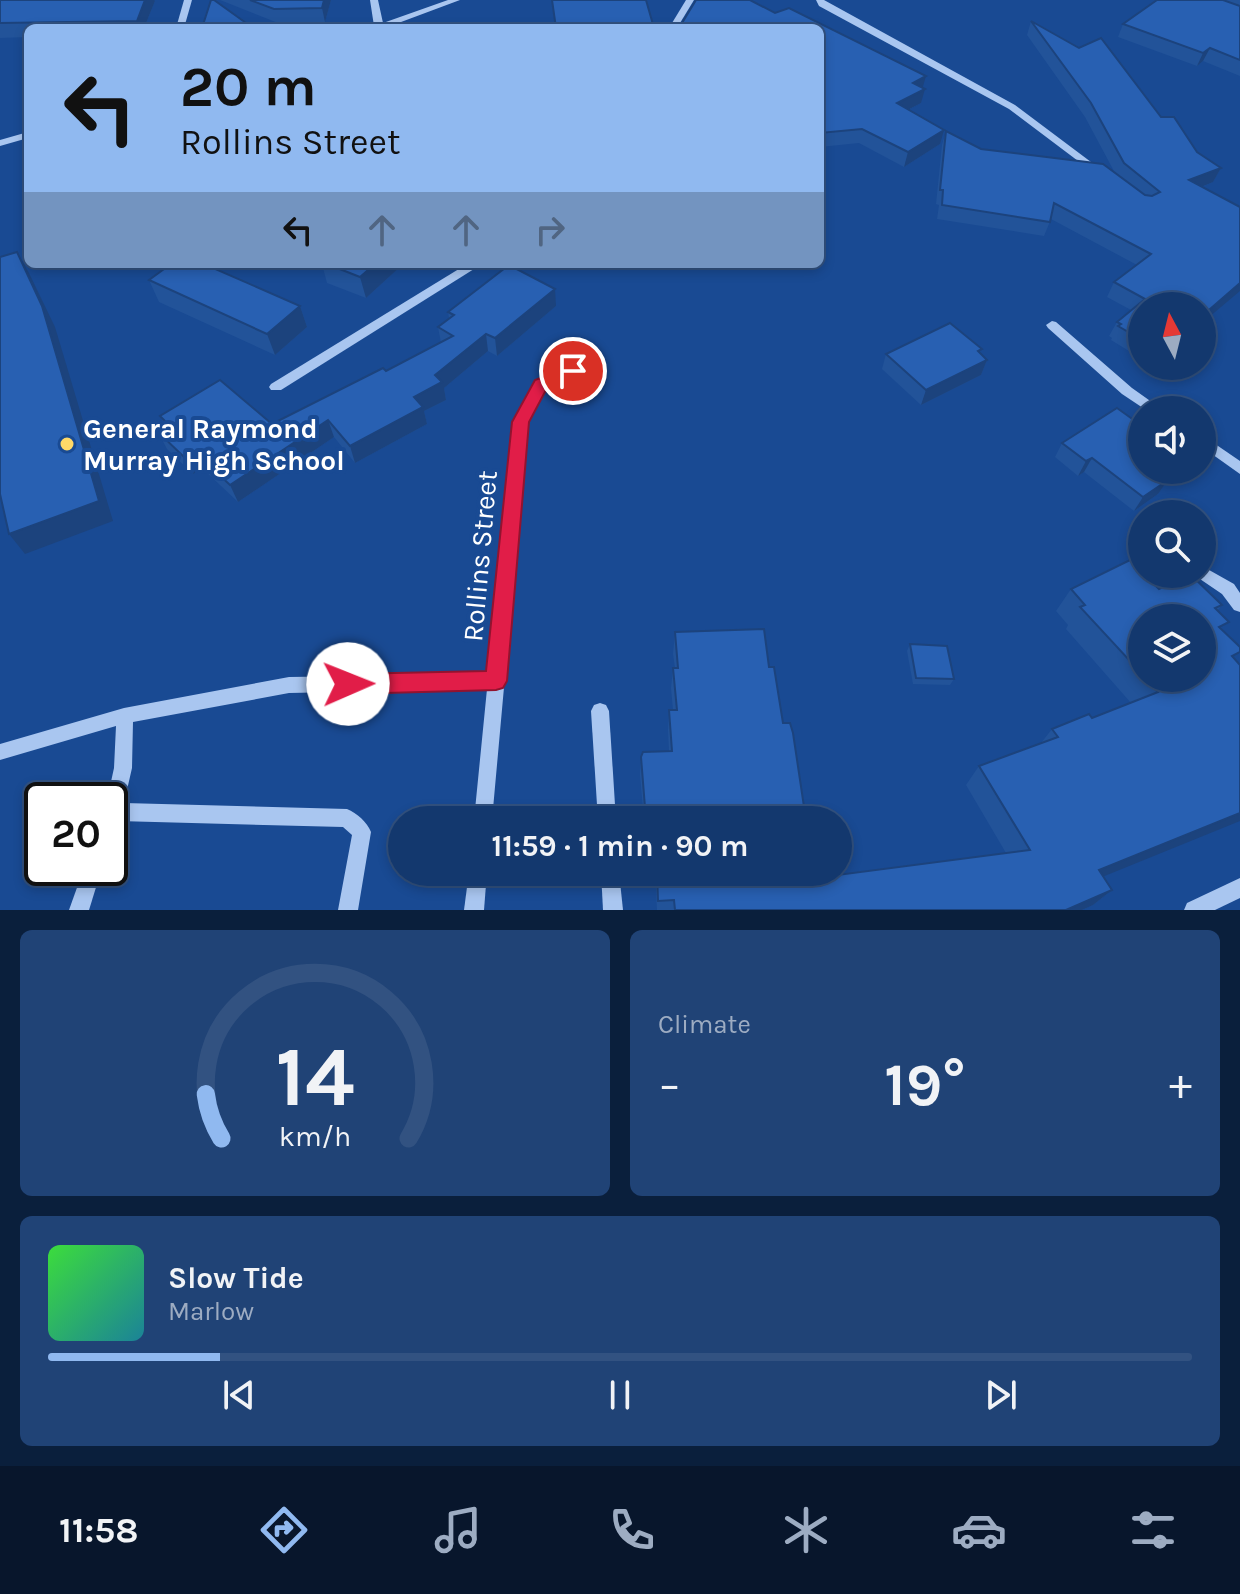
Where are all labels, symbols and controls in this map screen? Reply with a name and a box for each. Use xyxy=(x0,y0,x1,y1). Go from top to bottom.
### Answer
text: 20 m xyxy=(180,54,317,119)
icon: left xyxy=(48,56,152,160)
text: Rollins Street xyxy=(180,121,401,163)
icon: left xyxy=(276,208,320,252)
icon: ahead xyxy=(360,208,404,252)
icon: ahead xyxy=(444,208,488,252)
icon: right xyxy=(528,208,572,252)
north arrow xyxy=(1128,292,1216,380)
map controls xyxy=(1128,292,1216,692)
pin xyxy=(539,337,607,405)
icon: arrive xyxy=(551,349,595,393)
button: sound xyxy=(1128,396,1216,484)
place label: General Raymond Murray High School xyxy=(83,412,345,477)
marker: General Raymond Murray High School xyxy=(58,435,76,453)
street label: Rollins Street xyxy=(456,469,504,643)
button: search xyxy=(1128,500,1216,588)
button: layers xyxy=(1128,604,1216,692)
position arrow xyxy=(306,642,390,726)
speed limit sign: 20 xyxy=(24,782,128,886)
text: 11:59 · 1 min · 90 m xyxy=(491,828,749,864)
text: Climate xyxy=(658,1009,751,1040)
text: 14 xyxy=(275,1029,355,1126)
text: 19° xyxy=(884,1050,966,1120)
text: − xyxy=(658,1059,681,1110)
text: + xyxy=(1169,1059,1192,1110)
text: km/h xyxy=(279,1120,351,1153)
text: Slow Tide xyxy=(168,1260,304,1296)
text: Marlow xyxy=(168,1296,254,1327)
icon: previous xyxy=(217,1373,261,1417)
icon: pause xyxy=(598,1373,642,1417)
icon: next xyxy=(979,1373,1023,1417)
icon: directions xyxy=(256,1502,312,1558)
icon: music xyxy=(430,1502,486,1558)
icon: phone xyxy=(604,1502,660,1558)
icon: climate xyxy=(778,1502,834,1558)
icon: car xyxy=(951,1502,1007,1558)
icon: filters xyxy=(1125,1502,1181,1558)
text: 11:58 xyxy=(59,1509,138,1551)

